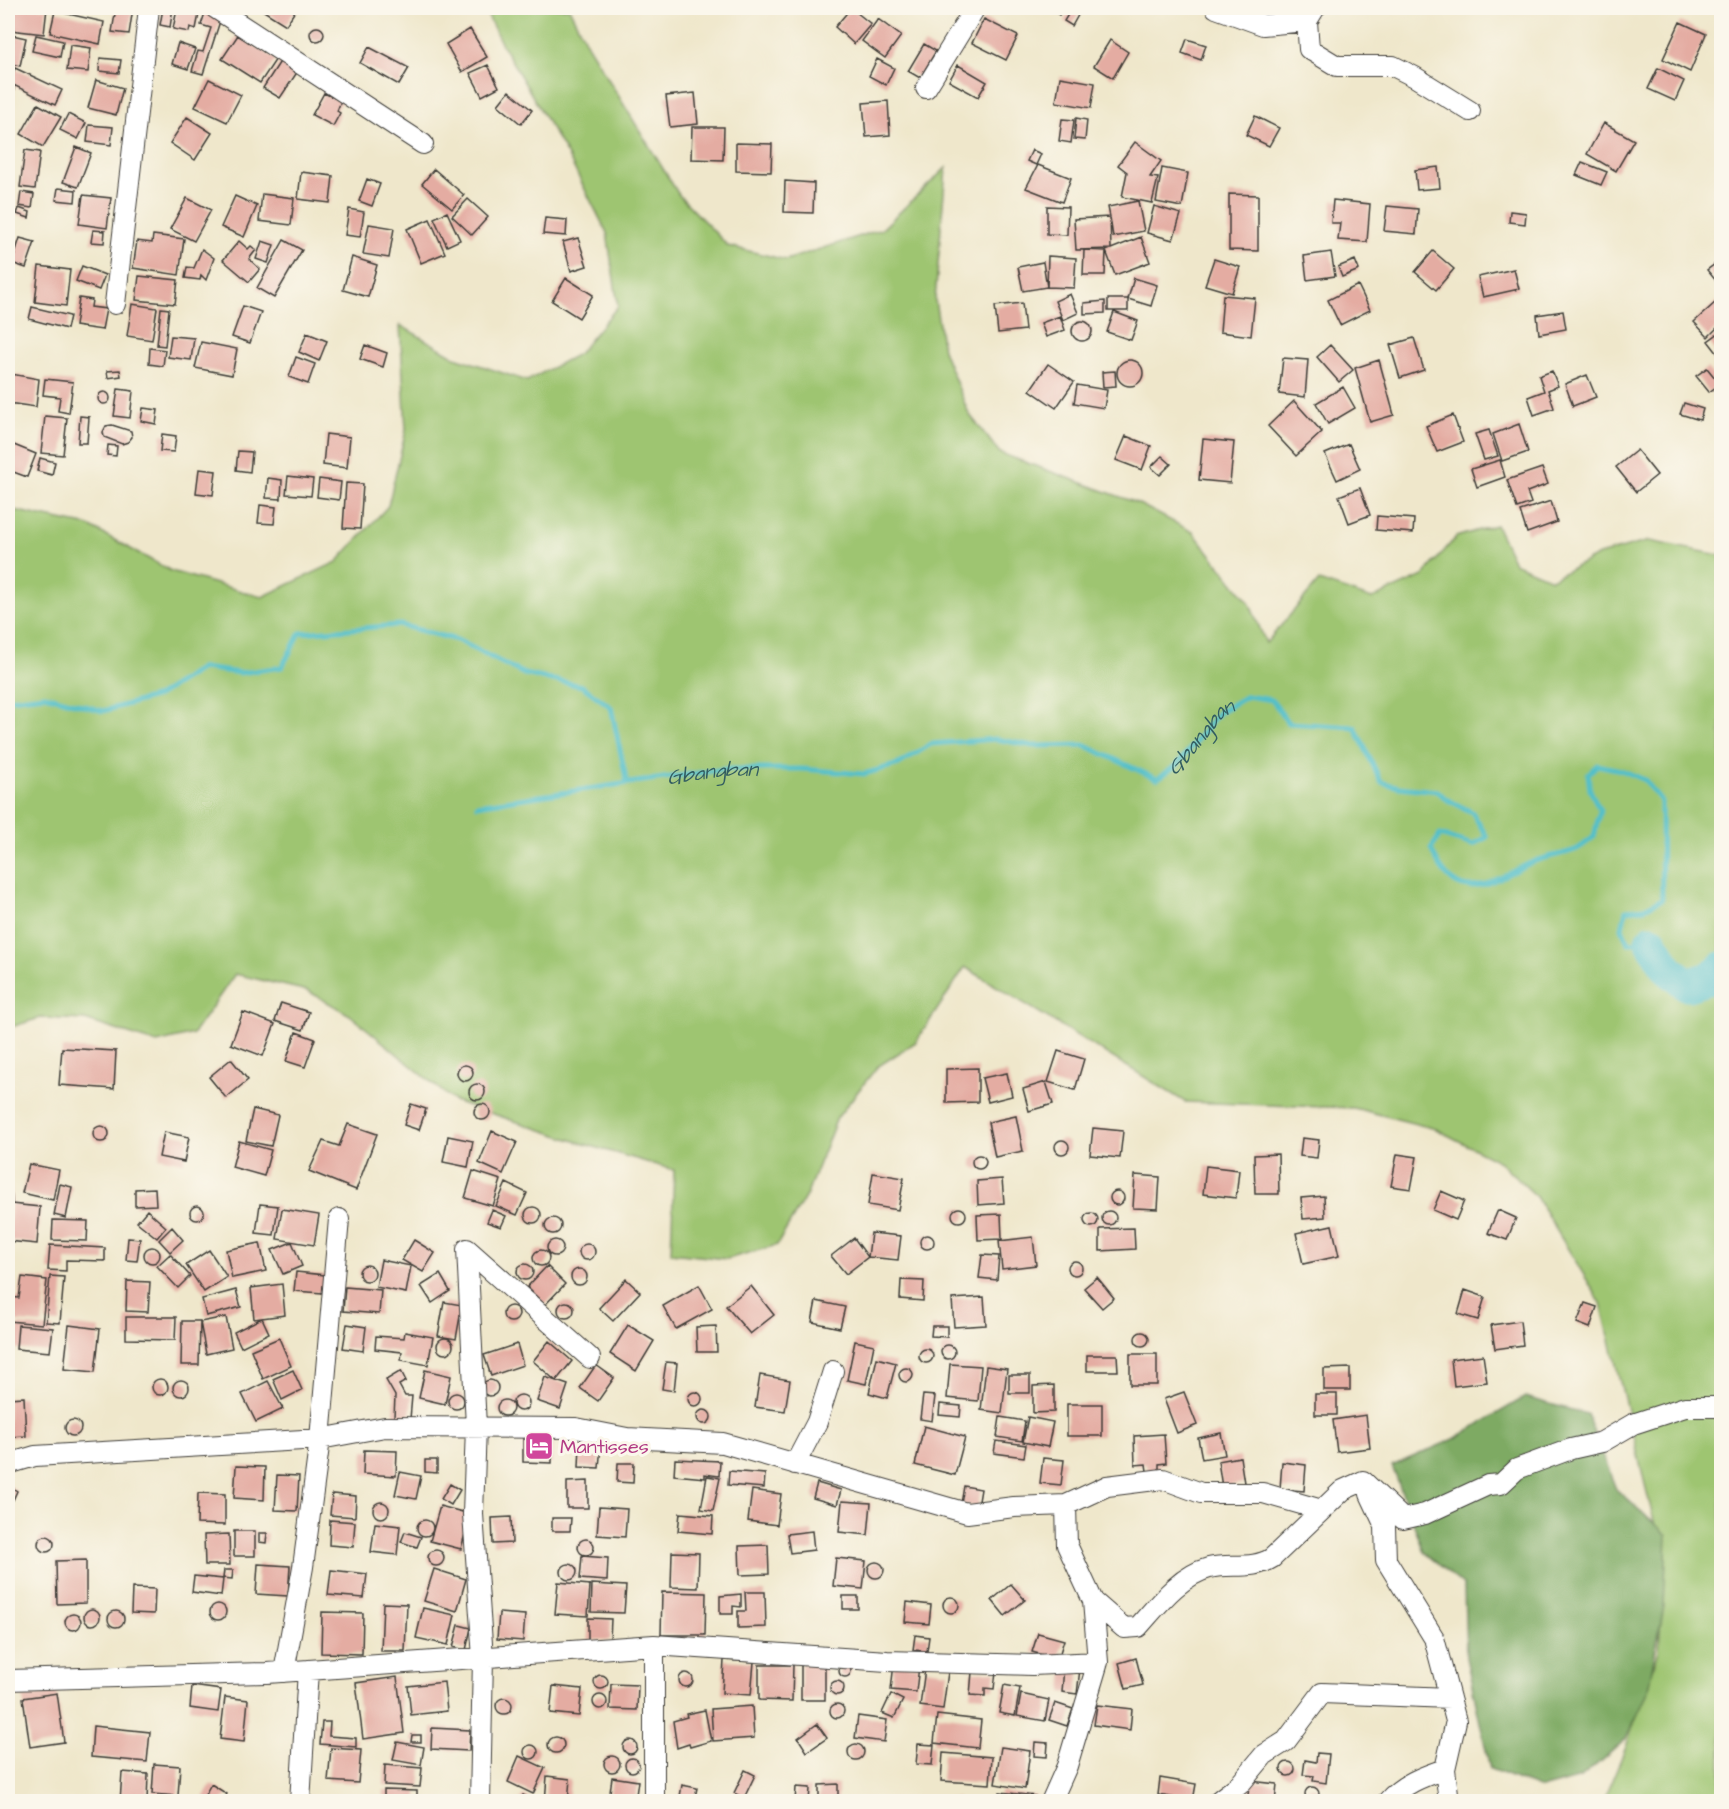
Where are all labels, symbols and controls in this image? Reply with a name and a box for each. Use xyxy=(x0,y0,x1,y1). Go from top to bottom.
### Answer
water label: Gbangban xyxy=(1162,691,1241,782)
water label: Gbangban xyxy=(665,755,760,792)
hotel icon: Mantisses xyxy=(523,1430,555,1462)
place label: Mantisses xyxy=(560,1433,649,1461)

